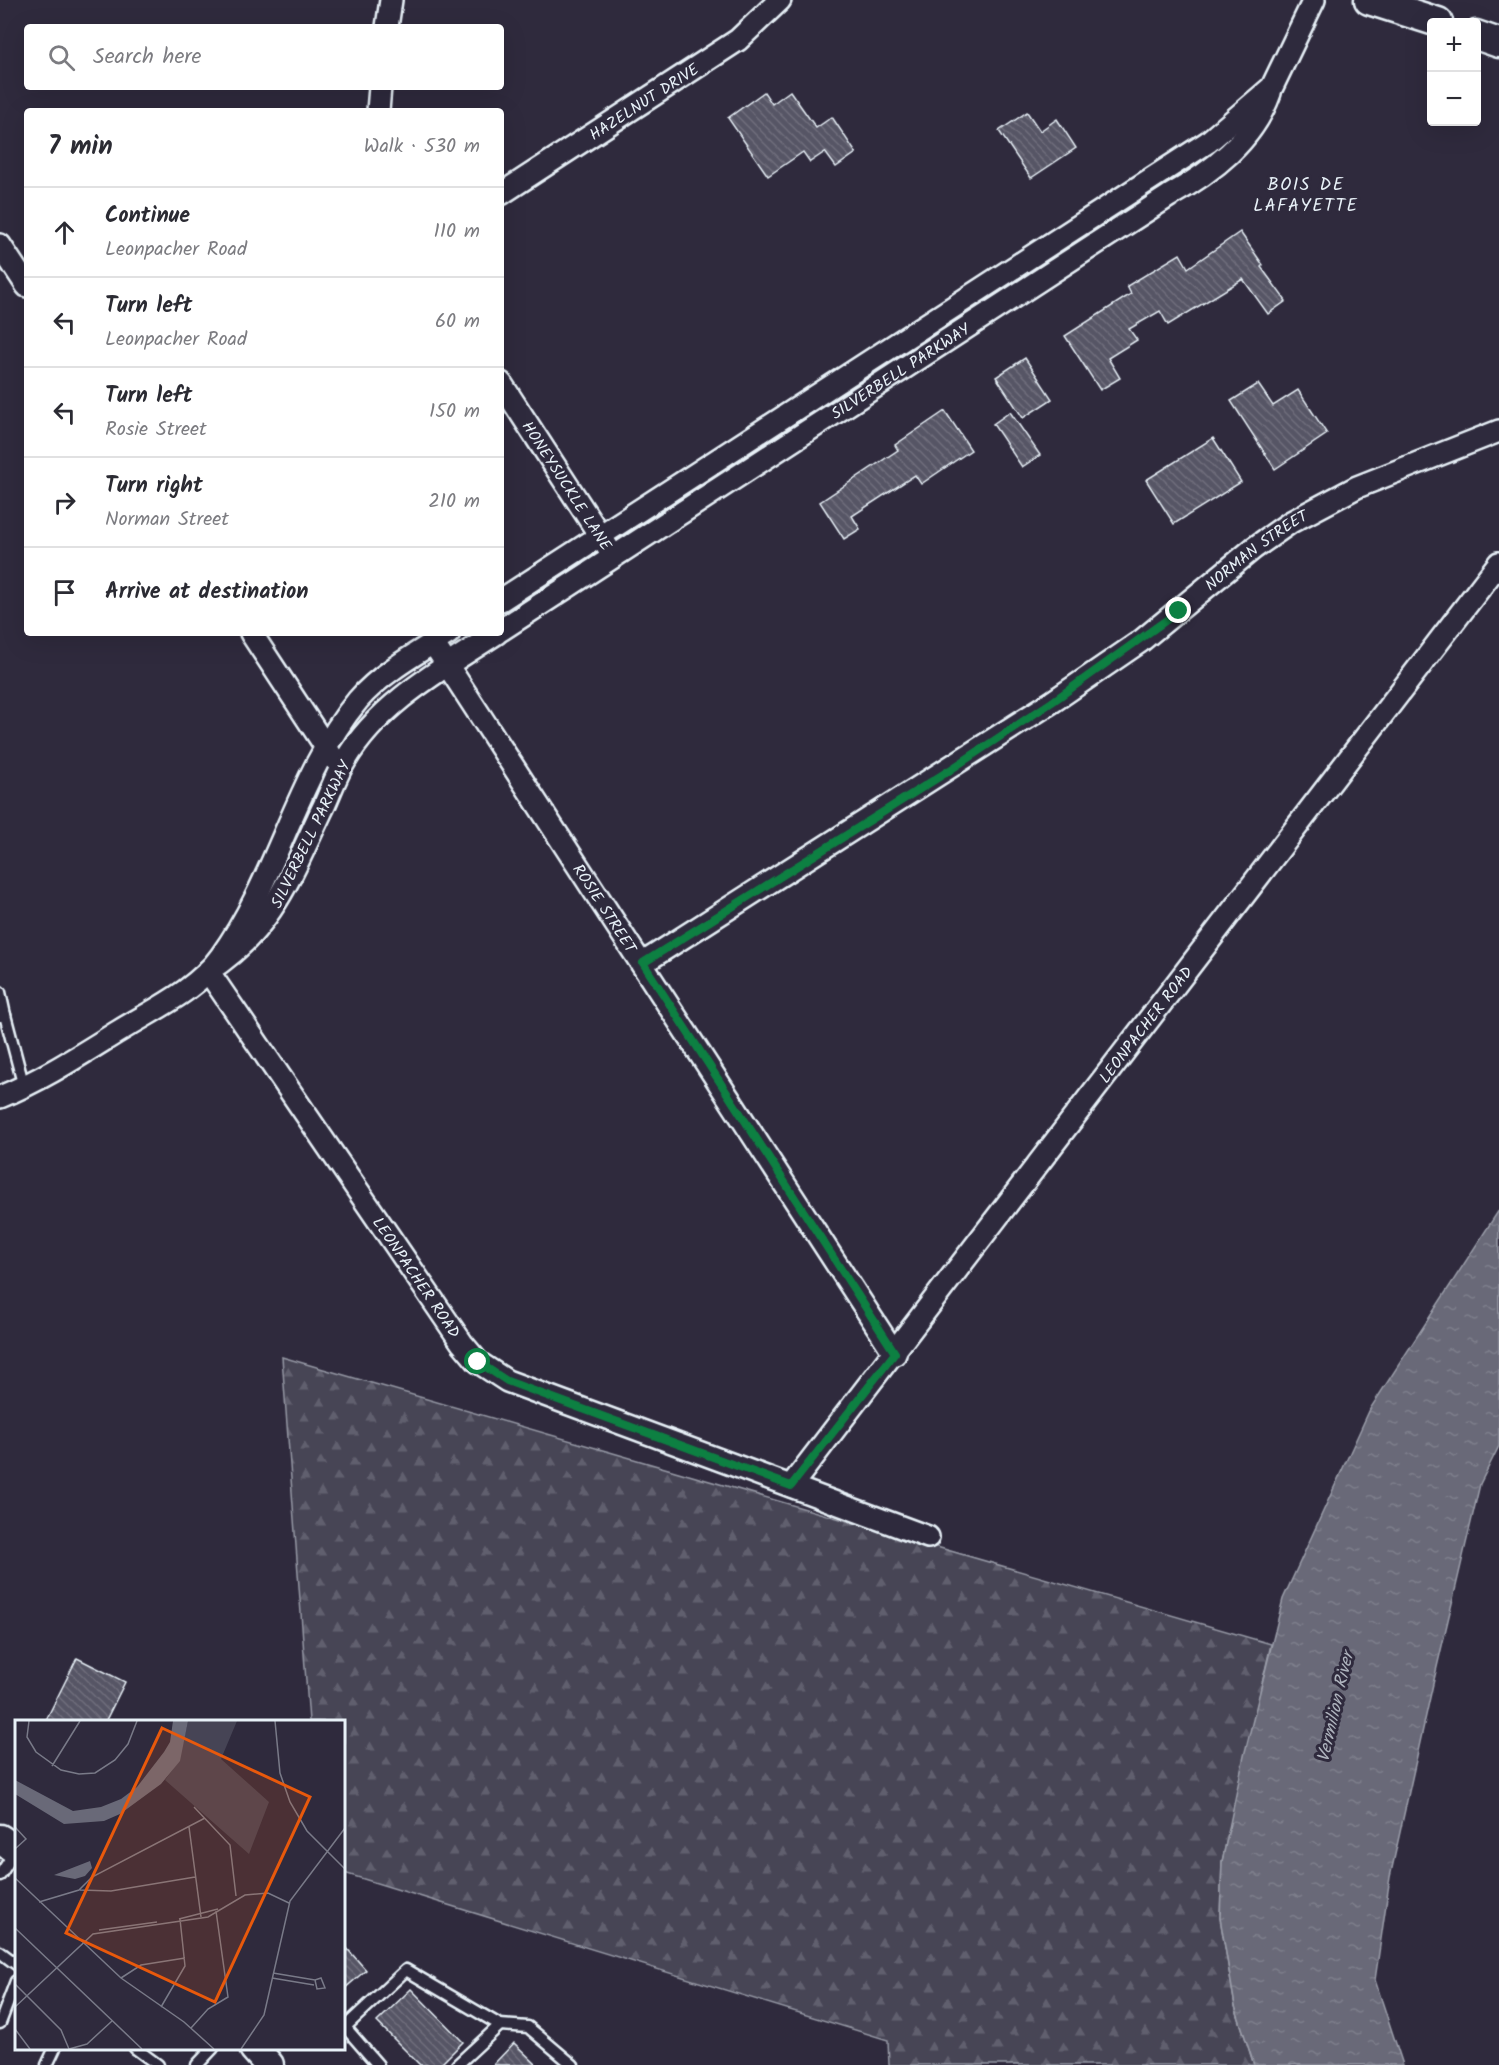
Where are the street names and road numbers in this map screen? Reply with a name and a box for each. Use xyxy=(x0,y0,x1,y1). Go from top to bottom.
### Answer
street label: HAZELNUT DRIVE xyxy=(585,57,705,148)
street label: SILVERBELL PARKWAY xyxy=(826,317,976,426)
street label: HONEYSUCKLE LANE xyxy=(515,416,618,557)
street label: NORMAN STREET xyxy=(1200,504,1314,598)
street label: SILVERBELL PARKWAY xyxy=(265,756,358,913)
street label: ROSIE STREET xyxy=(566,859,643,960)
street label: LEONPACHER ROAD xyxy=(1093,961,1200,1089)
street label: LEONPACHER ROAD xyxy=(365,1212,466,1344)

